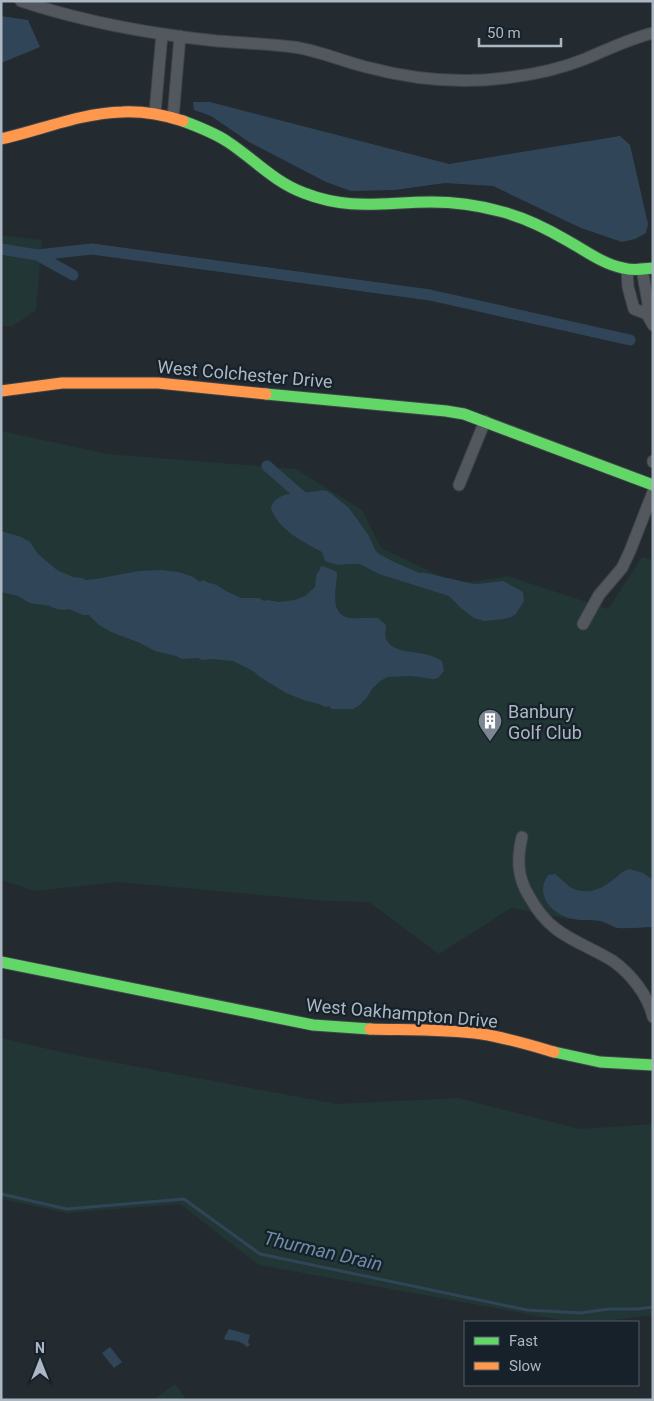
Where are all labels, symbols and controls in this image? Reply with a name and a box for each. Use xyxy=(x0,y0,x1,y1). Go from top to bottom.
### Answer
scale bar xyxy=(479,15,562,47)
text: 50 m xyxy=(487,24,521,42)
street label: West Colchester Drive xyxy=(156,356,334,392)
place label: Banbury Golf Club xyxy=(508,701,582,743)
building icon: Banbury Golf Club xyxy=(477,708,503,742)
street label: West Oakhampton Drive xyxy=(305,994,499,1032)
water label: Thurman Drain xyxy=(261,1226,385,1276)
legend xyxy=(464,1321,639,1386)
text: Fast xyxy=(509,1332,538,1350)
north arrow xyxy=(15,1336,65,1386)
text: N xyxy=(35,1340,45,1356)
text: Slow xyxy=(509,1357,541,1375)

